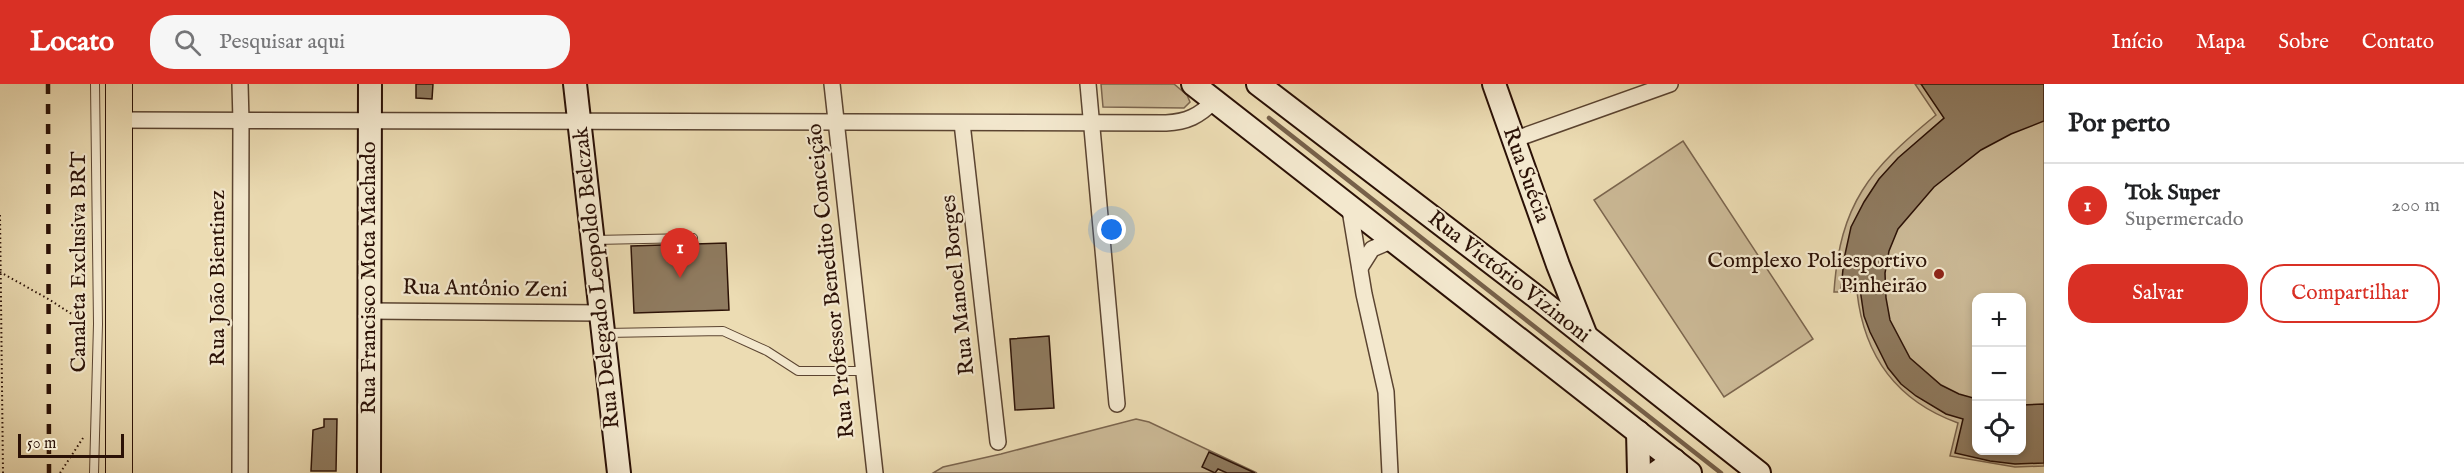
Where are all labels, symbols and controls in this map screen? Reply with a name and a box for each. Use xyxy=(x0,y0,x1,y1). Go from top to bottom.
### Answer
search box xyxy=(150,15,570,69)
text: Locato xyxy=(30,25,114,60)
icon: search xyxy=(171,26,204,59)
text: Pesquisar aqui xyxy=(219,28,345,56)
text: Início xyxy=(2111,29,2163,56)
text: Mapa xyxy=(2196,29,2245,56)
text: Sobre xyxy=(2278,29,2329,56)
text: Contato xyxy=(2362,29,2434,56)
text: Por perto xyxy=(2068,107,2170,140)
street label: Rua Professor Benedito Conceição xyxy=(801,122,861,440)
street label: Rua Suécia xyxy=(1496,123,1556,227)
street label: Rua Delegado Leopoldo Belczak xyxy=(567,126,627,430)
street label: Rua Francisco Mota Machado xyxy=(355,141,383,415)
street label: Canaleta Exclusiva BRT xyxy=(65,151,93,373)
text: Tok Super xyxy=(2125,179,2220,207)
street label: Rua João Bientinez xyxy=(204,190,232,366)
street label: Rua Manoel Borges xyxy=(935,193,981,377)
text: 1 xyxy=(2084,193,2091,218)
text: 200 m xyxy=(2391,193,2440,218)
street label: Rua Victório Vizinoni xyxy=(1422,205,1596,349)
text: Supermercado xyxy=(2125,207,2244,232)
your location xyxy=(1097,215,1126,244)
pin: 1 xyxy=(660,228,700,278)
place label: Complexo Poliesportivo Pinheirão xyxy=(1707,247,1927,300)
button: Salvar xyxy=(2068,264,2248,323)
button: Compartilhar xyxy=(2260,264,2440,323)
marker: Complexo Poliesportivo Pinheirão xyxy=(1932,267,1946,281)
street label: Rua Antônio Zeni xyxy=(402,274,568,304)
map controls xyxy=(1972,293,2026,455)
button: + xyxy=(1972,293,2026,347)
button: − xyxy=(1972,347,2026,401)
button: locate xyxy=(1972,401,2026,455)
scale bar xyxy=(18,431,124,458)
text: 50 m xyxy=(27,434,56,454)

